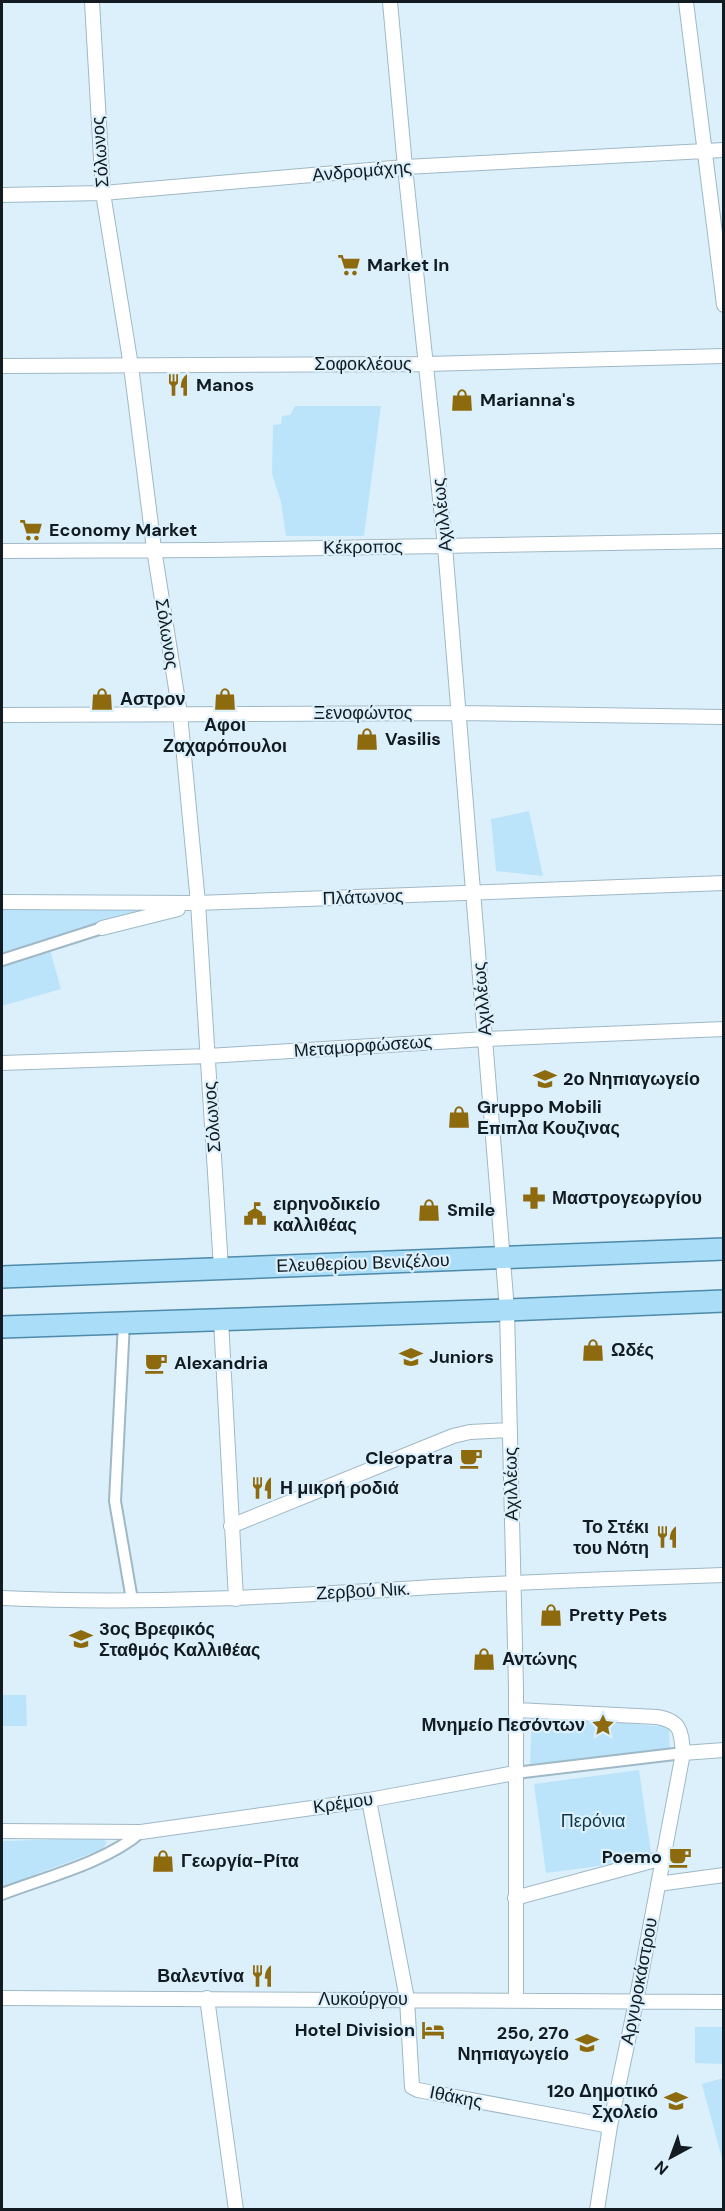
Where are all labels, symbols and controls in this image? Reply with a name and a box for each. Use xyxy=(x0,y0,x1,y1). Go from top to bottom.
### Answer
street label: Σόλωνος xyxy=(86,115,114,188)
street label: Ανδρομάχης xyxy=(311,155,413,187)
supermarket icon: Market In xyxy=(336,252,362,278)
place label: Market In xyxy=(367,253,449,277)
street label: Σοφοκλέους xyxy=(314,352,412,376)
restaurant icon: Manos xyxy=(165,372,191,398)
place label: Manos xyxy=(196,373,254,397)
shop icon: Marianna's xyxy=(449,387,475,413)
place label: Marianna's xyxy=(480,388,575,412)
street label: Αχιλλέως xyxy=(426,477,458,553)
supermarket icon: Economy Market xyxy=(18,517,44,543)
place label: Economy Market xyxy=(49,518,197,542)
street label: Κέκροπος xyxy=(323,534,403,560)
street label: Σόλωνος xyxy=(150,597,184,671)
shop icon: Αστρον xyxy=(89,686,115,712)
shop icon: Αφοι Ζαχαρόπουλοι xyxy=(212,686,238,712)
place label: Αστρον xyxy=(120,687,186,711)
street label: Ξενοφώντος xyxy=(314,701,413,725)
place label: Αφοι Ζαχαρόπουλοι xyxy=(163,713,287,758)
shop icon: Vasilis xyxy=(354,726,380,752)
place label: Vasilis xyxy=(385,727,441,751)
street label: Πλάτωνος xyxy=(322,884,404,910)
street label: Αχιλλέως xyxy=(467,961,497,1037)
street label: Μεταμορφώσεως xyxy=(293,1029,433,1063)
school or university icon: 2ο Νηπιαγωγείο xyxy=(532,1066,558,1092)
place label: 2ο Νηπιαγωγείο xyxy=(563,1067,700,1091)
street label: Σόλωνος xyxy=(198,1080,226,1153)
place label: Gruppo Mobili Επιπλα Κουζινας xyxy=(477,1095,620,1140)
shop icon: Gruppo Mobili Επιπλα Κουζινας xyxy=(446,1104,472,1130)
pharmacy icon: Μαστρογεωργίου xyxy=(521,1185,547,1211)
place label: Μαστρογεωργίου xyxy=(552,1186,702,1210)
place label: ειρηνοδικείο καλλιθέας xyxy=(273,1192,380,1237)
shop icon: Smile xyxy=(416,1197,442,1223)
place label: Smile xyxy=(447,1198,496,1222)
public building icon: ειρηνοδικείο καλλιθέας xyxy=(242,1201,268,1227)
street label: Ελευθερίου Βενιζέλου xyxy=(276,1248,450,1278)
shop icon: Ωδές xyxy=(580,1337,606,1363)
place label: Ωδές xyxy=(611,1338,654,1362)
school or university icon: Juniors xyxy=(398,1344,424,1370)
place label: Juniors xyxy=(429,1345,494,1369)
cafe icon: Alexandria xyxy=(143,1350,169,1376)
place label: Alexandria xyxy=(174,1351,268,1375)
cafe icon: Cleopatra xyxy=(458,1445,484,1471)
place label: Cleopatra xyxy=(365,1446,453,1470)
street label: Αχιλλέως xyxy=(498,1447,524,1521)
restaurant icon: Η μικρή ροδιά xyxy=(249,1475,275,1501)
place label: Η μικρή ροδιά xyxy=(280,1476,399,1500)
place label: Το Στέκι του Νότη xyxy=(573,1515,649,1560)
restaurant icon: Το Στέκι του Νότη xyxy=(654,1524,680,1550)
street label: Ζερβού Νικ. xyxy=(316,1577,410,1605)
shop icon: Pretty Pets xyxy=(538,1602,564,1628)
place label: Pretty Pets xyxy=(569,1603,667,1627)
place label: 3ος Βρεφικός Σταθμός Καλλιθέας xyxy=(99,1617,260,1662)
school or university icon: 3ος Βρεφικός Σταθμός Καλλιθέας xyxy=(68,1626,94,1652)
shop icon: Αντώνης xyxy=(471,1646,497,1672)
place label: Αντώνης xyxy=(502,1647,577,1671)
place icon: Μνημείο Πεσόντων xyxy=(590,1712,616,1738)
place label: Μνημείο Πεσόντων xyxy=(422,1713,585,1737)
street label: Κρέμου xyxy=(311,1787,375,1819)
park label: Περόνια xyxy=(561,1809,625,1833)
cafe icon: Poemo xyxy=(667,1844,693,1870)
place label: Poemo xyxy=(602,1845,662,1869)
shop icon: Γεωργία-Ρίτα xyxy=(150,1848,176,1874)
place label: Γεωργία-Ρίτα xyxy=(181,1849,299,1873)
street label: Αργυροκάστρου xyxy=(615,1915,663,2047)
restaurant icon: Βαλεντίνα xyxy=(249,1963,275,1989)
place label: Βαλεντίνα xyxy=(157,1964,244,1988)
street label: Λυκούργου xyxy=(318,1987,408,2011)
hotel icon: Hotel Division xyxy=(420,2017,446,2043)
place label: Hotel Division xyxy=(295,2018,415,2042)
place label: 25ο, 27ο Νηπιαγωγείο xyxy=(458,2021,569,2066)
school or university icon: 25ο, 27ο Νηπιαγωγείο xyxy=(574,2030,600,2056)
place label: 12ο Δημοτικό Σχολείο xyxy=(547,2079,658,2124)
street label: Ιθάκης xyxy=(428,2080,485,2114)
school or university icon: 12ο Δημοτικό Σχολείο xyxy=(663,2088,689,2114)
north arrow xyxy=(641,2127,701,2187)
text: N xyxy=(650,2156,673,2180)

